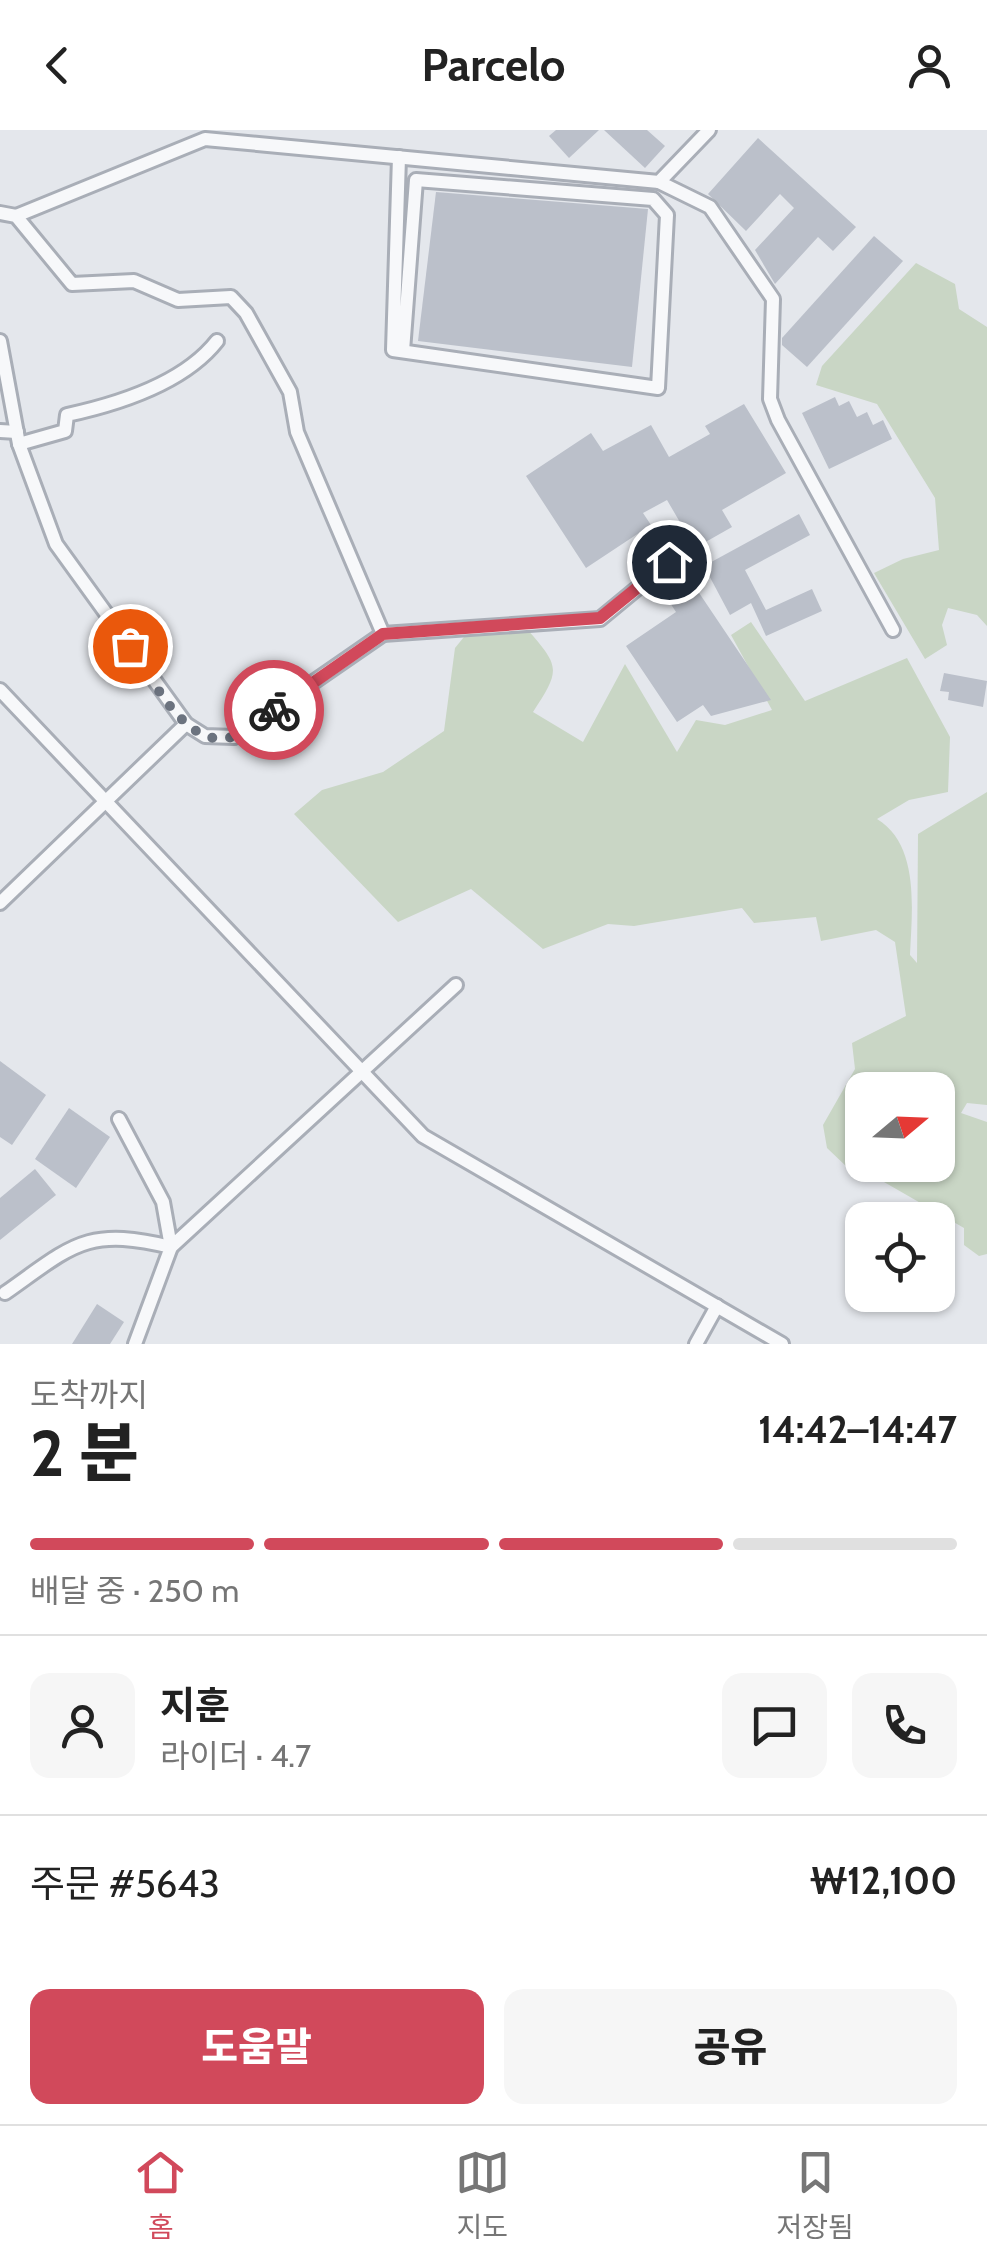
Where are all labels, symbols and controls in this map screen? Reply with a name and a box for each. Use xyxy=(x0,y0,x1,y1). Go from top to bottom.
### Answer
icon: back xyxy=(30,38,85,93)
text: Parcelo xyxy=(422,38,565,92)
icon: person xyxy=(902,38,957,93)
pin xyxy=(627,520,712,605)
icon: home xyxy=(642,535,697,590)
pin xyxy=(88,604,173,689)
icon: bag xyxy=(103,619,158,674)
courier xyxy=(224,660,324,760)
icon: bike xyxy=(247,683,302,738)
north arrow xyxy=(845,1072,955,1182)
map controls xyxy=(845,1072,955,1312)
button: locate xyxy=(845,1202,955,1312)
text: 도착까지 xyxy=(30,1375,148,1414)
text: 14:42–14:47 xyxy=(758,1406,957,1453)
text: 2 분 xyxy=(30,1413,139,1492)
text: 배달 중 · 250 m xyxy=(30,1571,239,1610)
button: person xyxy=(30,1673,135,1778)
button: chat xyxy=(722,1673,827,1778)
button: phone xyxy=(852,1673,957,1778)
text: 지훈 xyxy=(160,1682,230,1729)
text: 라이더 · 4.7 xyxy=(160,1736,311,1775)
text: ₩12,100 xyxy=(810,1857,957,1904)
text: 주문 #5643 xyxy=(30,1860,220,1907)
button: 도움말 xyxy=(30,1989,484,2104)
button: 공유 xyxy=(504,1989,957,2104)
tab: 홈 xyxy=(133,2145,188,2245)
tab: 지도 xyxy=(455,2145,510,2245)
tab: 저장됨 xyxy=(776,2145,854,2245)

